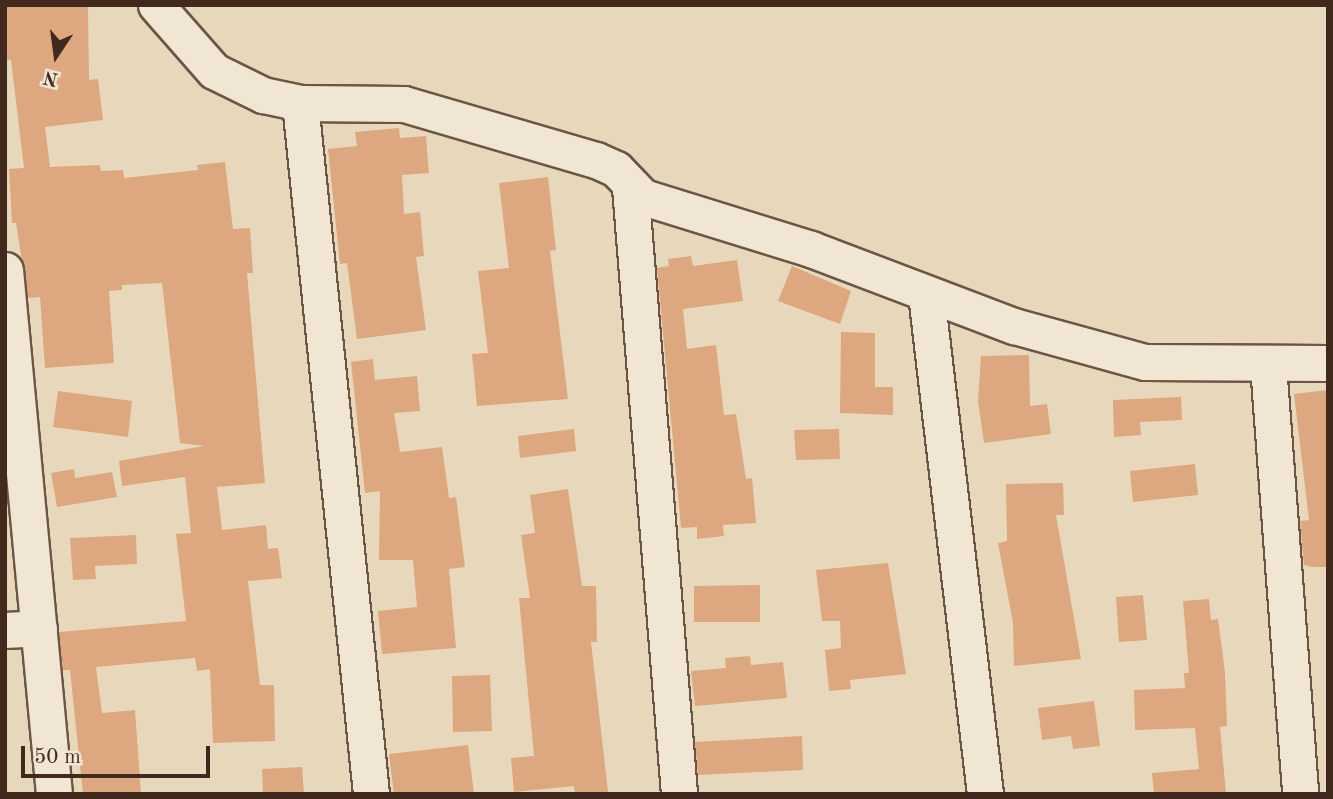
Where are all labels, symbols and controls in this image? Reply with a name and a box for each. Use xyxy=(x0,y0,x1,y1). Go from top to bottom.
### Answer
north arrow xyxy=(21,21,91,91)
text: N xyxy=(42,66,60,88)
scale bar xyxy=(24,732,214,776)
text: 50 m xyxy=(34,747,81,768)

